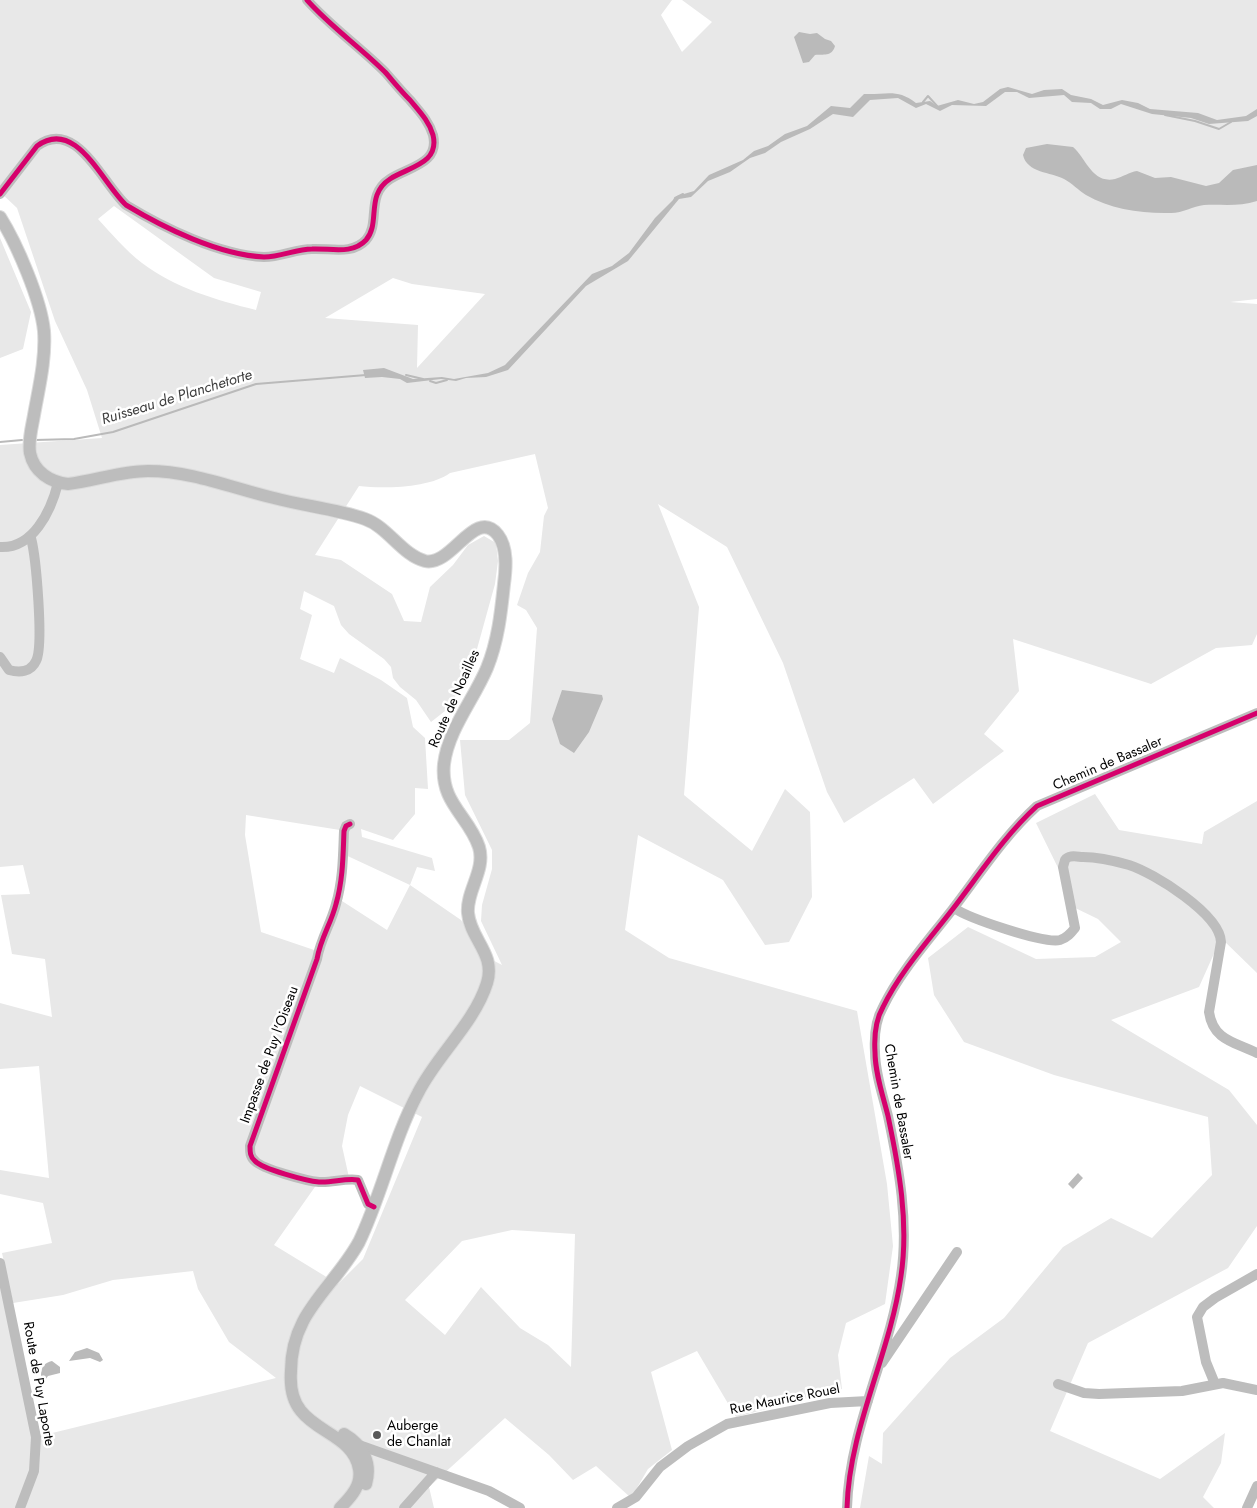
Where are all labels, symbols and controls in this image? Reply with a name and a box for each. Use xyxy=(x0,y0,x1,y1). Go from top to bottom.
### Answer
water label: Ruisseau de Planchetorte xyxy=(100,367,254,429)
street label: Route de Noailles xyxy=(426,648,484,750)
street label: Chemin de Bassaler xyxy=(1051,733,1165,795)
street label: Impasse de Puy l'Oiseau xyxy=(237,984,303,1126)
street label: Chemin de Bassaler xyxy=(880,1043,916,1161)
street label: Route de Puy Laporte xyxy=(19,1320,57,1448)
street label: Rue Maurice Rouel xyxy=(729,1381,841,1419)
place label: Auberge de Chanlat xyxy=(387,1419,451,1451)
marker: Auberge de Chanlat xyxy=(371,1429,383,1441)

